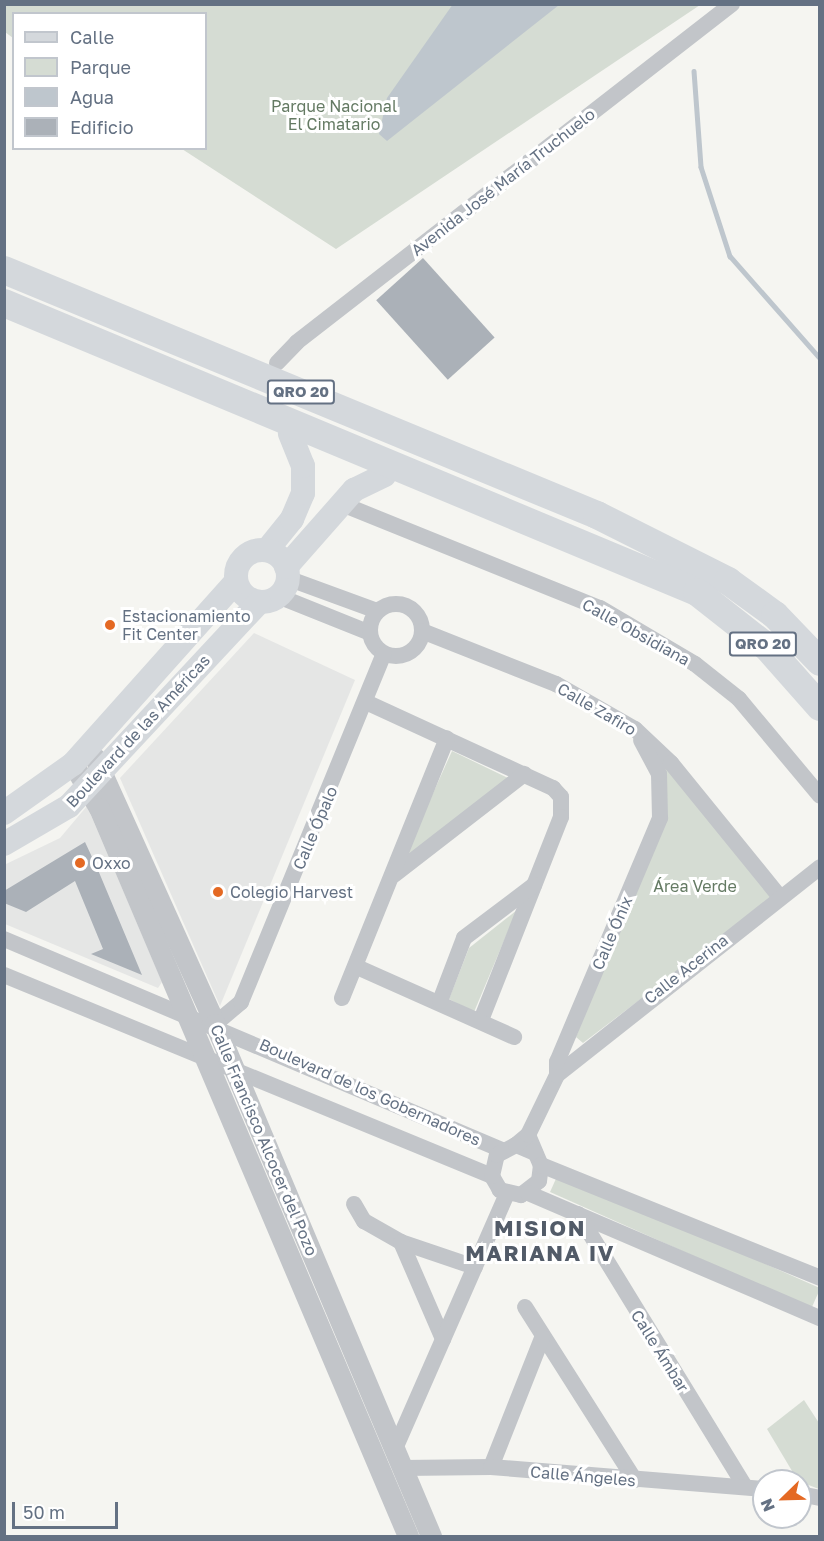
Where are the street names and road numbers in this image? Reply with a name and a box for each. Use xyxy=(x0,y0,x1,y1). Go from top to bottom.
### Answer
street label: Avenida José María Truchuelo xyxy=(407,104,599,260)
road number: QRO 20 xyxy=(266,380,336,404)
street label: Calle Obsidiana xyxy=(579,595,693,669)
road number: QRO 20 xyxy=(728,632,798,656)
street label: Boulevard de las Américas xyxy=(62,651,214,811)
street label: Calle Zafiro xyxy=(554,679,640,739)
street label: Calle Ópalo xyxy=(289,783,341,873)
street label: Calle Ónix xyxy=(588,893,636,973)
street label: Calle Acerina xyxy=(640,930,732,1008)
street label: Calle Francisco Alcocer del Pozo xyxy=(206,1021,322,1259)
street label: Boulevard de los Gobernadores xyxy=(257,1034,483,1150)
street label: Calle Ámbar xyxy=(627,1306,693,1396)
street label: Calle Ángeles xyxy=(530,1462,636,1490)

